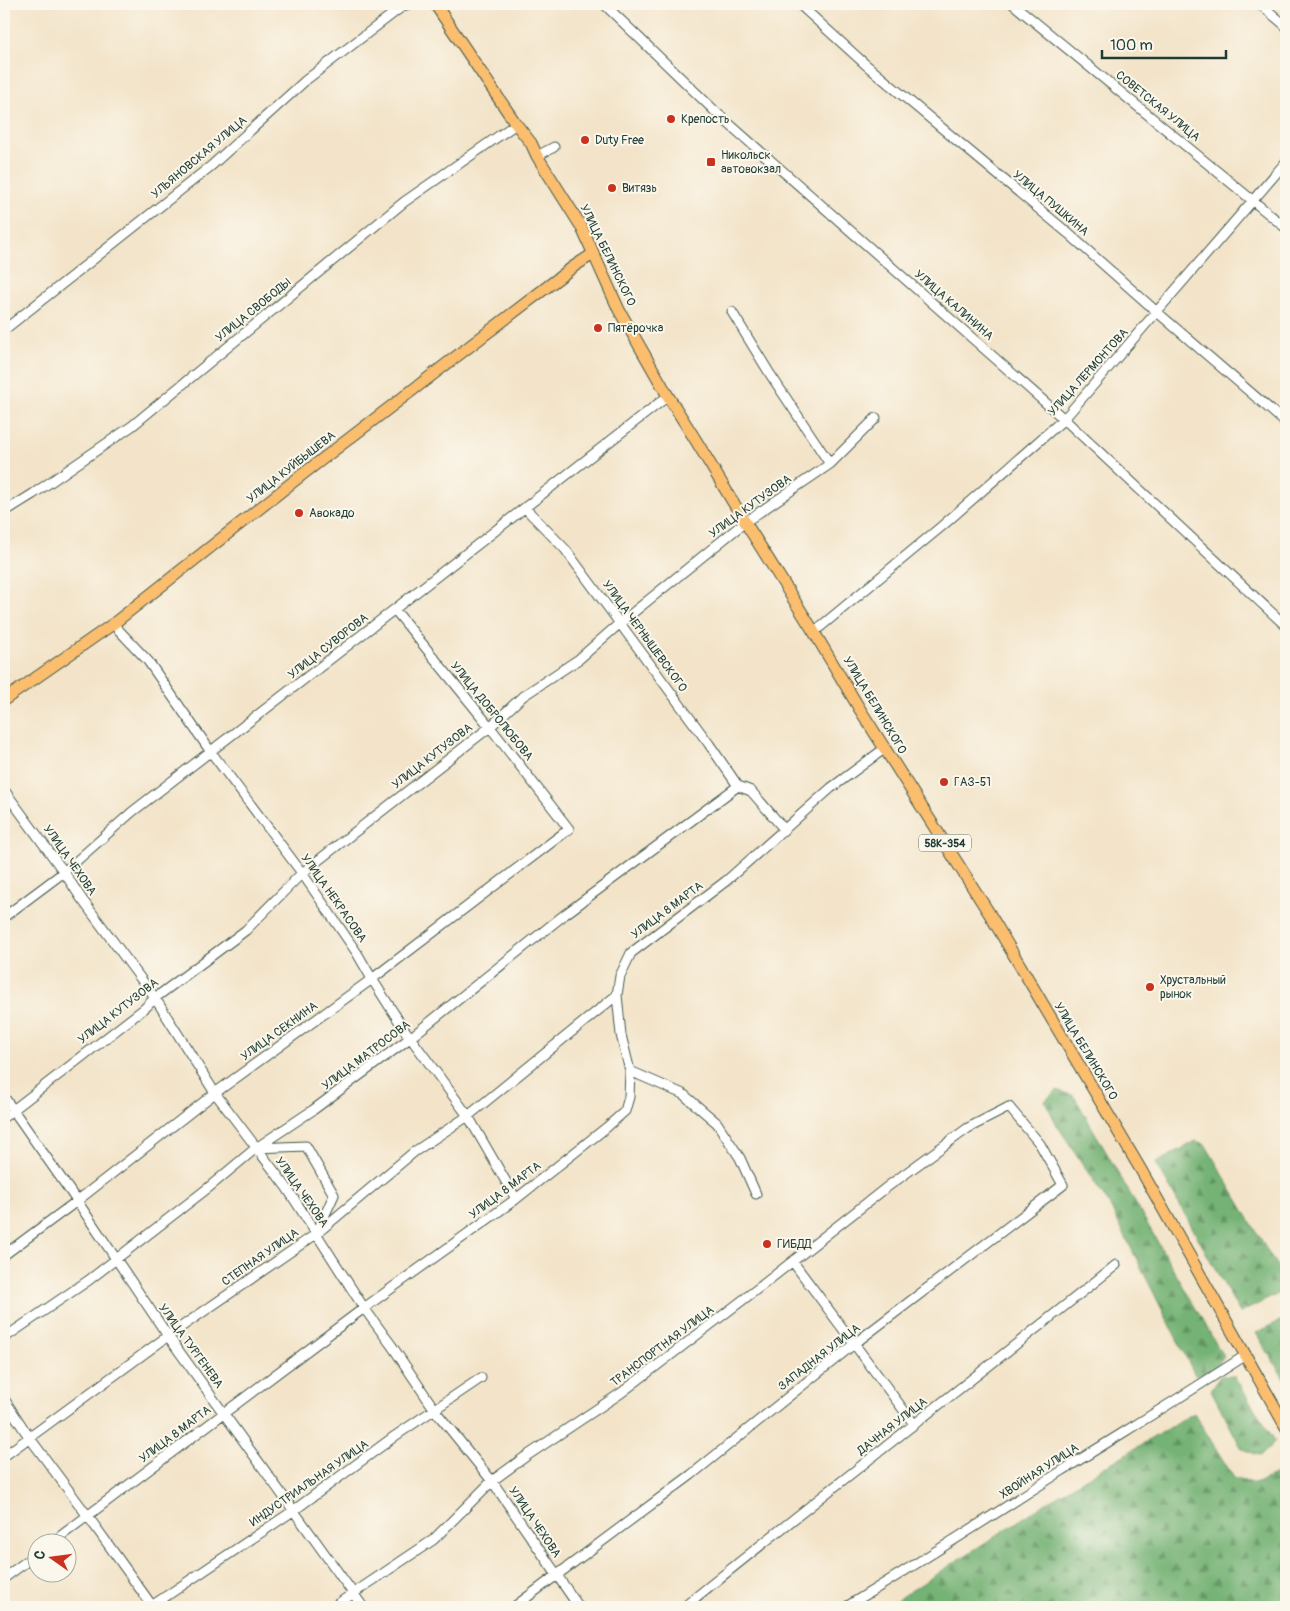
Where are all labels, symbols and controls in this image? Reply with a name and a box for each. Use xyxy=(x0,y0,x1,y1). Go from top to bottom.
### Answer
scale bar xyxy=(1102,28,1226,60)
text: 100 m xyxy=(1110,36,1153,55)
street label: СОВЕТСКАЯ УЛИЦА xyxy=(1112,68,1203,145)
place label: Крепость xyxy=(681,112,729,127)
street label: УЛЬЯНОВСКАЯ УЛИЦА xyxy=(148,113,250,202)
marker: Крепость xyxy=(665,113,677,125)
place label: Duty Free xyxy=(595,133,644,148)
marker: Duty Free xyxy=(579,134,591,146)
place label: Никольск автовокзал xyxy=(721,148,781,177)
marker: Никольск автовокзал xyxy=(705,156,717,168)
street label: УЛИЦА ПУШКИНА xyxy=(1010,167,1092,240)
place label: Витязь xyxy=(622,181,657,196)
marker: Витязь xyxy=(606,182,618,194)
street label: УЛИЦА БЕЛИНСКОГО xyxy=(576,202,639,309)
street label: УЛИЦА КАЛИНИНА xyxy=(911,267,996,344)
street label: УЛИЦА СВОБОДЫ xyxy=(212,275,294,345)
place label: Пятёрочка xyxy=(608,321,664,336)
marker: Пятёрочка xyxy=(592,322,604,334)
street label: УЛИЦА ЛЕРМОНТОВА xyxy=(1045,325,1132,419)
street label: УЛИЦА КУЙБЫШЕВА xyxy=(244,428,339,507)
street label: УЛИЦА КУТУЗОВА xyxy=(706,471,794,541)
place label: Авокадо xyxy=(309,506,355,521)
marker: Авокадо xyxy=(293,507,305,519)
street label: УЛИЦА ЧЕРНЫШЕВСКОГО xyxy=(599,578,690,695)
street label: УЛИЦА СУВОРОВА xyxy=(285,610,372,682)
street label: УЛИЦА БЕЛИНСКОГО xyxy=(839,654,910,757)
street label: УЛИЦА ДОБРОЛЮБОВА xyxy=(447,659,536,764)
street label: УЛИЦА КУТУЗОВА xyxy=(389,720,476,792)
place label: ГАЗ-51 xyxy=(954,775,991,790)
marker: ГАЗ-51 xyxy=(938,776,950,788)
street label: УЛИЦА ЧЕХОВА xyxy=(40,822,100,899)
road number: 58К-354 xyxy=(919,834,971,851)
street label: УЛИЦА НЕКРАСОВА xyxy=(297,851,370,946)
street label: УЛИЦА 8 МАРТА xyxy=(628,878,706,942)
place label: Хрустальный рынок xyxy=(1160,973,1226,1002)
street label: УЛИЦА КУТУЗОВА xyxy=(75,975,162,1047)
marker: Хрустальный рынок xyxy=(1144,981,1156,993)
street label: УЛИЦА СЕКНИНА xyxy=(238,998,321,1064)
street label: УЛИЦА БЕЛИНСКОГО xyxy=(1050,1000,1121,1103)
street label: УЛИЦА МАТРОСОВА xyxy=(319,1017,414,1094)
street label: УЛИЦА ЧЕХОВА xyxy=(272,1154,332,1231)
street label: УЛИЦА 8 МАРТА xyxy=(466,1158,544,1222)
street label: СТЕПНАЯ УЛИЦА xyxy=(219,1225,302,1289)
place label: ГИБДД xyxy=(777,1237,812,1252)
marker: ГИБДД xyxy=(761,1238,773,1250)
street label: УЛИЦА ТУРГЕНЕВА xyxy=(155,1301,226,1392)
street label: ТРАНСПОРТНАЯ УЛИЦА xyxy=(608,1302,717,1390)
street label: ЗАПАДНАЯ УЛИЦА xyxy=(775,1321,863,1394)
street label: ДАЧНАЯ УЛИЦА xyxy=(853,1394,931,1459)
street label: УЛИЦА 8 МАРТА xyxy=(136,1402,214,1466)
street label: ИНДУСТРИАЛЬНАЯ УЛИЦА xyxy=(247,1437,372,1530)
street label: ХВОЙНАЯ УЛИЦА xyxy=(997,1440,1082,1502)
street label: УЛИЦА ЧЕХОВА xyxy=(505,1484,564,1561)
north arrow xyxy=(28,1534,78,1584)
text: С xyxy=(31,1548,49,1561)

